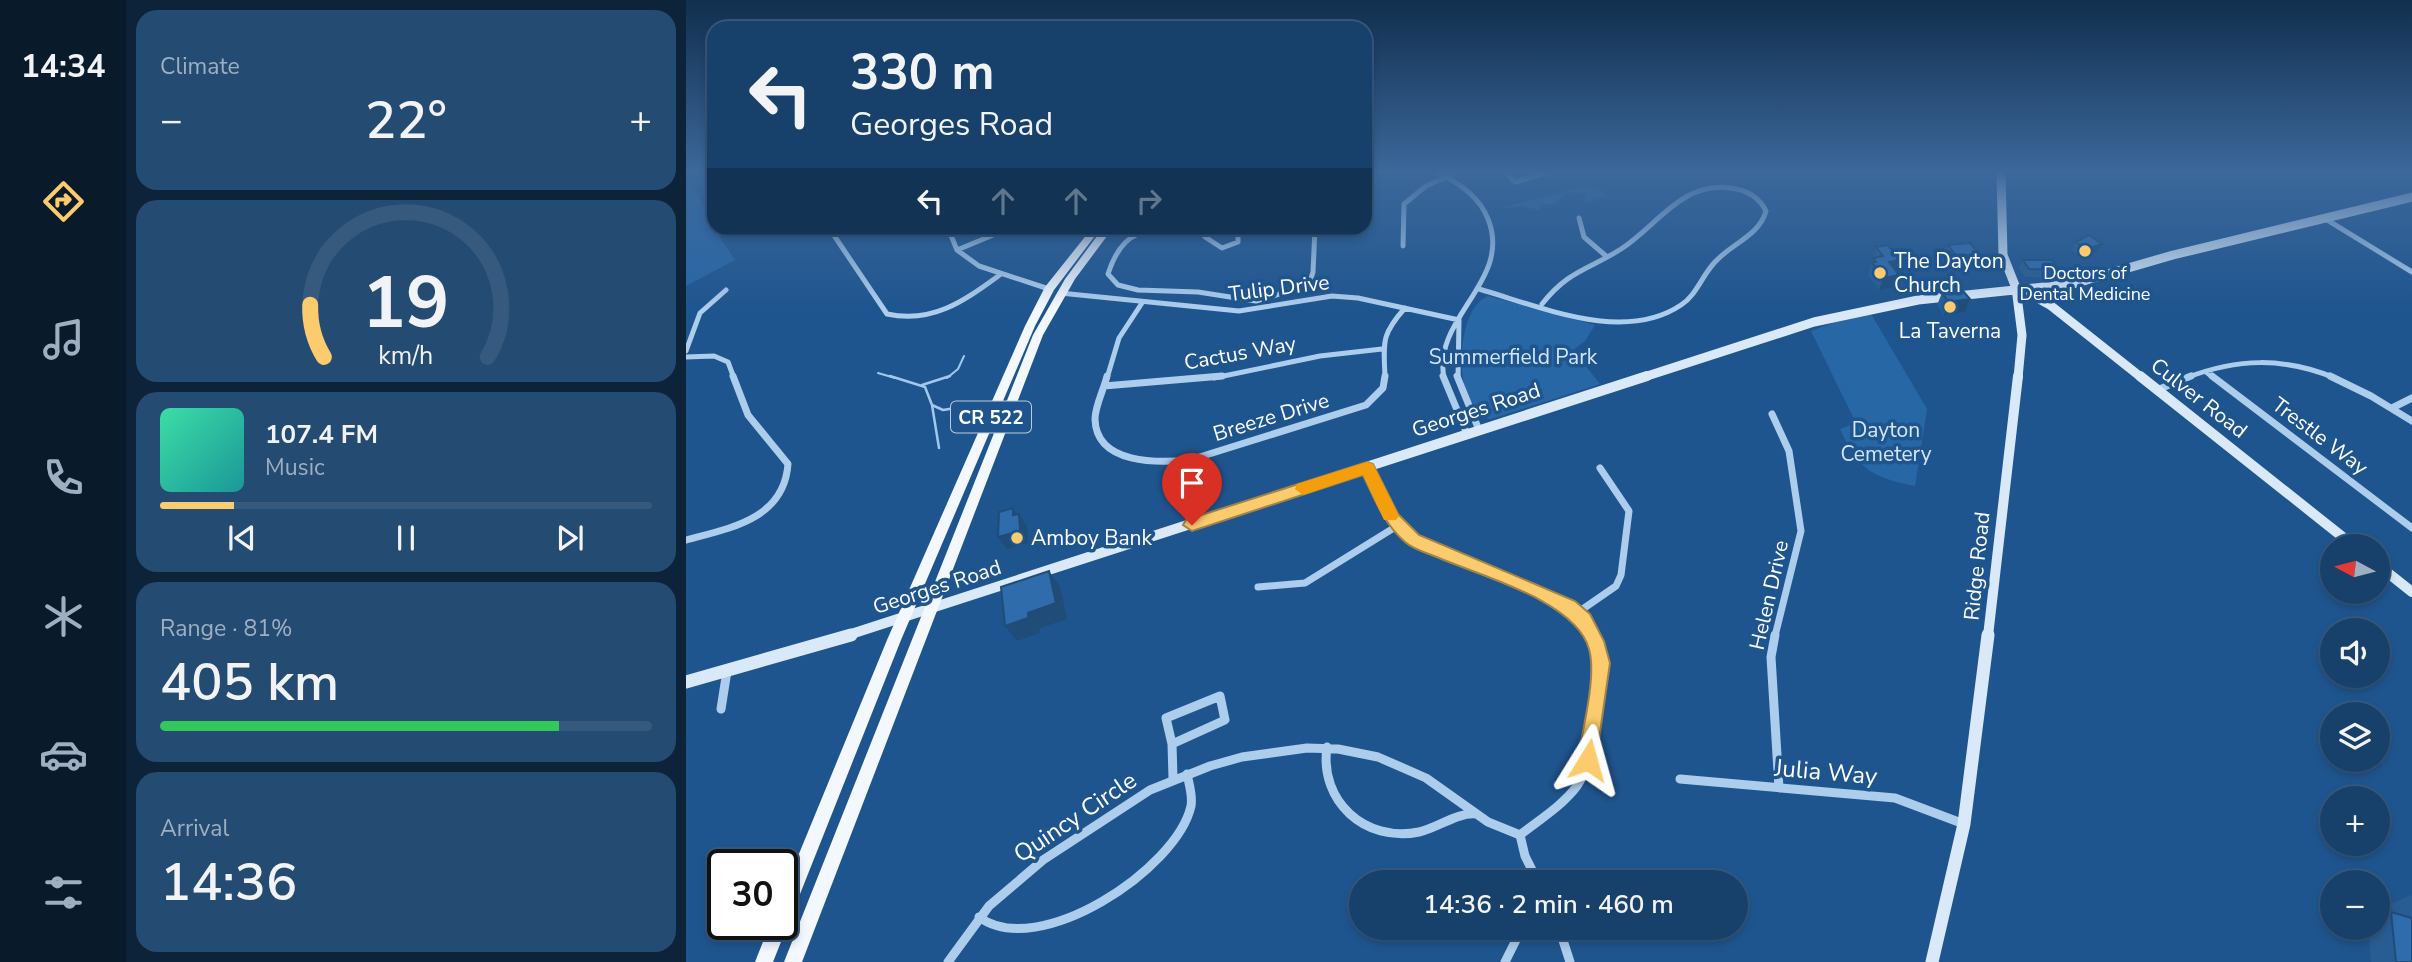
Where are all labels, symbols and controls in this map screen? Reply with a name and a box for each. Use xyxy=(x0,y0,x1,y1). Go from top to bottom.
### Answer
text: 330 m xyxy=(850,39,994,106)
text: 14:34 xyxy=(21,45,105,88)
icon: left xyxy=(735,49,826,140)
text: Climate xyxy=(160,51,240,82)
text: 22° xyxy=(365,85,447,156)
text: − xyxy=(160,95,183,146)
text: + xyxy=(629,95,652,146)
text: Georges Road xyxy=(850,103,1053,146)
icon: directions xyxy=(39,177,88,226)
icon: left xyxy=(911,182,949,220)
icon: ahead xyxy=(984,182,1022,220)
icon: ahead xyxy=(1057,182,1095,220)
icon: right xyxy=(1130,182,1168,220)
marker: Doctors of Dental Medicine xyxy=(2077,243,2093,259)
place label: The Dayton Church xyxy=(1894,247,2004,299)
text: 19 xyxy=(362,253,450,353)
place label: Doctors of Dental Medicine xyxy=(2020,261,2150,306)
marker: The Dayton Church xyxy=(1872,265,1888,281)
street label: Tulip Drive xyxy=(1227,268,1331,308)
marker: La Taverna xyxy=(1942,299,1958,315)
icon: music xyxy=(39,315,88,364)
place label: La Taverna xyxy=(1899,317,2001,345)
street label: Cactus Way xyxy=(1182,329,1298,377)
text: km/h xyxy=(378,339,434,373)
park label: Summerfield Park xyxy=(1429,343,1598,371)
street label: Culver Road xyxy=(2145,351,2253,445)
street label: Georges Road xyxy=(1408,376,1544,444)
street label: Breeze Drive xyxy=(1210,386,1332,448)
street label: Trestle Way xyxy=(2266,391,2374,481)
road number: CR 522 xyxy=(951,402,1031,432)
park label: Dayton Cemetery xyxy=(1840,416,1932,468)
text: 107.4 FM xyxy=(265,417,378,452)
text: Music xyxy=(265,452,325,483)
icon: phone xyxy=(39,453,88,502)
pin xyxy=(1162,453,1222,525)
icon: arrive xyxy=(1173,464,1211,502)
street label: Ridge Road xyxy=(1957,510,1997,622)
icon: previous xyxy=(223,519,261,557)
icon: pause xyxy=(387,519,425,557)
icon: next xyxy=(551,519,589,557)
place label: Amboy Bank xyxy=(1031,524,1152,552)
marker: Amboy Bank xyxy=(1009,530,1025,546)
north arrow xyxy=(2320,534,2390,604)
map controls xyxy=(2320,534,2390,940)
street label: Helen Drive xyxy=(1743,537,1795,653)
street label: Georges Road xyxy=(869,553,1005,621)
icon: climate xyxy=(39,592,88,641)
text: Range · 81% xyxy=(160,613,292,644)
button: sound xyxy=(2320,618,2390,688)
text: 405 km xyxy=(160,647,339,718)
button: layers xyxy=(2320,702,2390,772)
position arrow xyxy=(1551,723,1625,797)
icon: car xyxy=(39,730,88,779)
street label: Julia Way xyxy=(1772,751,1879,792)
street label: Quincy Circle xyxy=(1007,764,1143,870)
button: + xyxy=(2320,786,2390,856)
text: Arrival xyxy=(160,813,229,844)
text: 14:36 xyxy=(160,847,297,918)
speed limit sign: 30 xyxy=(707,849,798,940)
icon: filters xyxy=(39,868,88,917)
button: − xyxy=(2320,870,2390,940)
text: 14:36 · 2 min · 460 m xyxy=(1423,887,1674,922)

